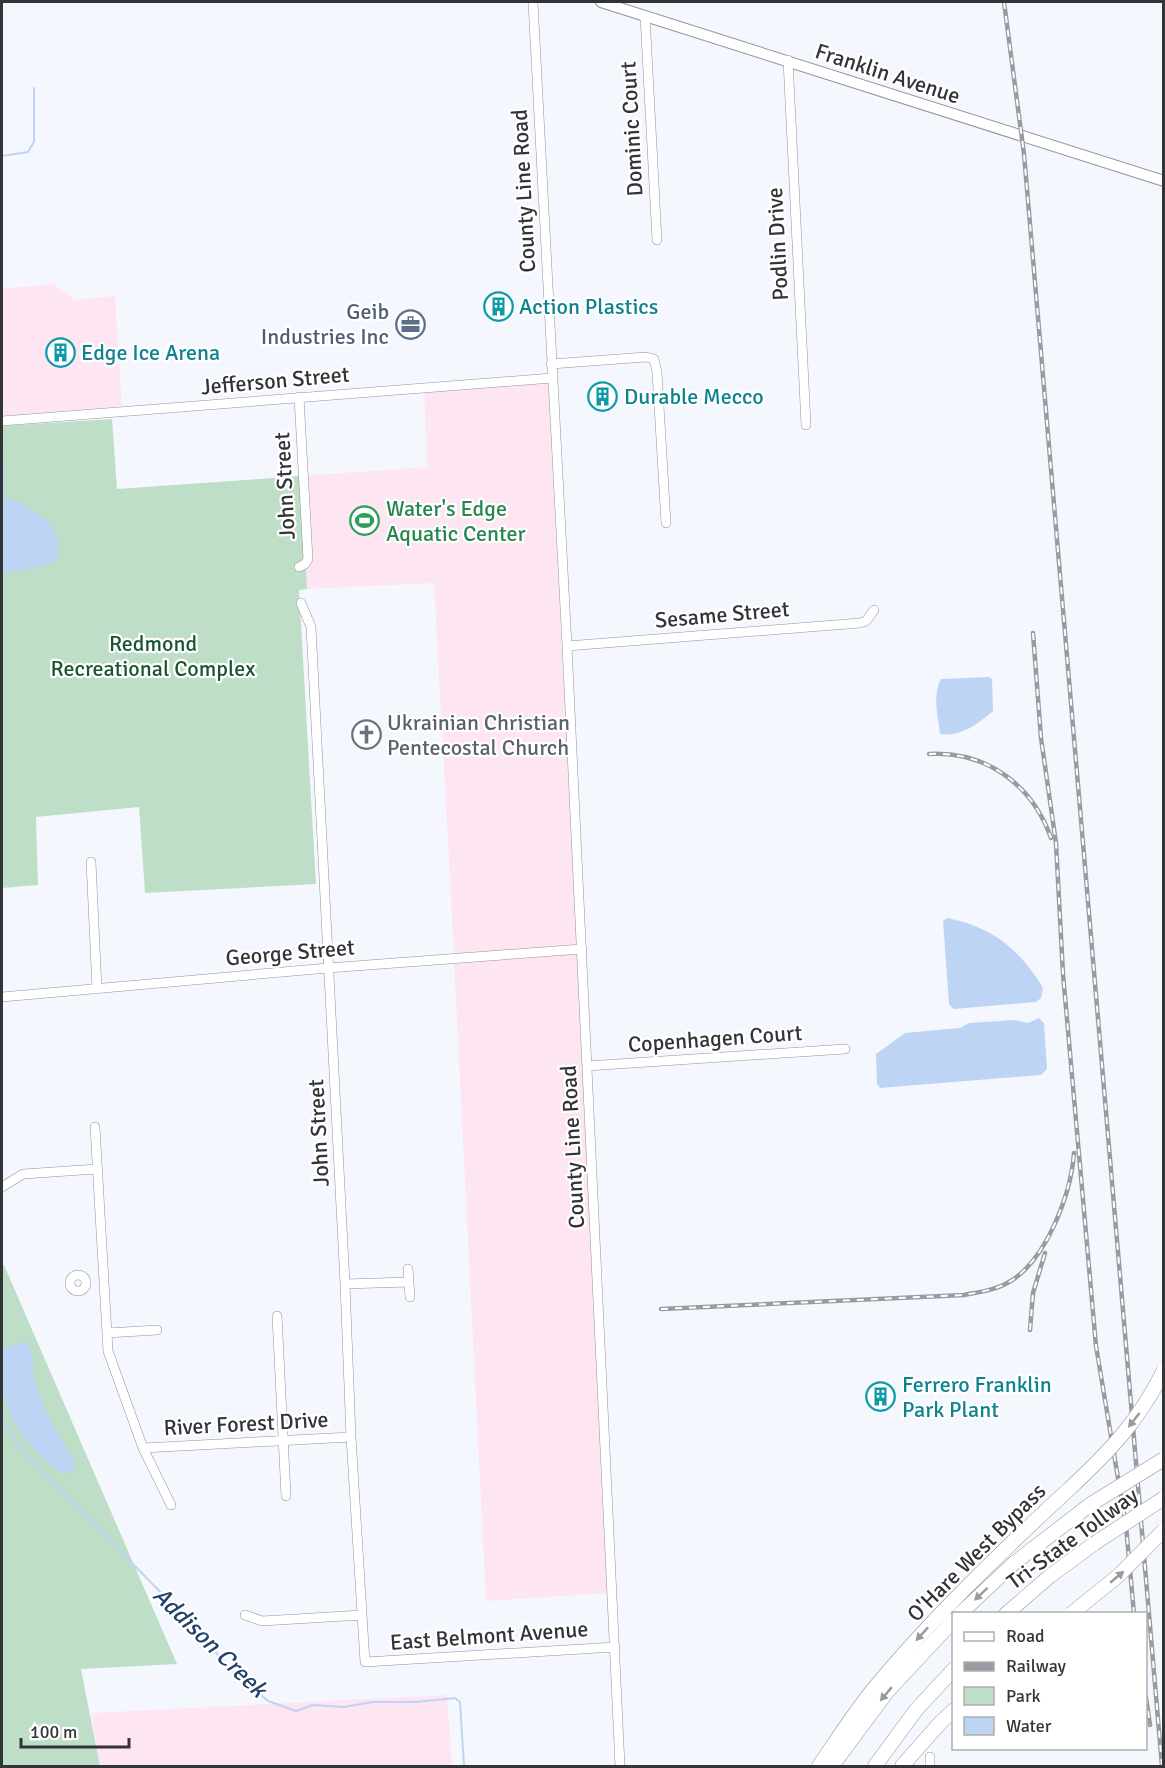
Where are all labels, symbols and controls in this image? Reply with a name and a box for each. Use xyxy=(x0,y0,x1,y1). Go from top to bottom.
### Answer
street label: Franklin Avenue xyxy=(812,37,964,110)
street label: Dominic Court xyxy=(614,60,649,197)
street label: County Line Road xyxy=(506,109,541,273)
street label: Podlin Drive xyxy=(761,187,794,301)
building icon: Action Plastics xyxy=(482,290,514,322)
place label: Action Plastics xyxy=(519,293,658,320)
place label: Geib Industries Inc xyxy=(261,298,389,350)
office icon: Geib Industries Inc xyxy=(394,308,426,340)
building icon: Edge Ice Arena xyxy=(44,336,76,368)
place label: Edge Ice Arena xyxy=(81,339,220,366)
street label: Jefferson Street xyxy=(200,361,351,400)
building icon: Durable Mecco xyxy=(587,380,619,412)
place label: Durable Mecco xyxy=(624,383,764,410)
street label: John Street xyxy=(268,431,301,540)
place label: Water's Edge Aquatic Center xyxy=(386,495,526,547)
sports icon: Water's Edge Aquatic Center xyxy=(349,505,381,537)
street label: Sesame Street xyxy=(654,595,791,634)
park label: Redmond Recreational Complex xyxy=(51,630,255,682)
place label: Ukrainian Christian Pentecostal Church xyxy=(387,709,570,761)
church icon: Ukrainian Christian Pentecostal Church xyxy=(350,719,382,751)
street label: George Street xyxy=(224,933,356,972)
street label: Copenhagen Court xyxy=(627,1019,803,1058)
street label: County Line Road xyxy=(555,1065,590,1229)
street label: John Street xyxy=(302,1078,335,1187)
place label: Ferrero Franklin Park Plant xyxy=(902,1371,1052,1423)
building icon: Ferrero Franklin Park Plant xyxy=(865,1381,897,1413)
street label: River Forest Drive xyxy=(163,1406,329,1441)
one-way arrow xyxy=(1129,1413,1141,1428)
street label: O'Hare West Bypass xyxy=(901,1477,1051,1627)
street label: Tri-State Tollway xyxy=(1001,1481,1144,1595)
one-way arrow xyxy=(1109,1570,1124,1584)
water label: Addison Creek xyxy=(147,1580,275,1705)
one-way arrow xyxy=(973,1587,988,1601)
legend xyxy=(952,1612,1147,1750)
street label: East Belmont Avenue xyxy=(389,1615,589,1656)
text: Road xyxy=(1006,1625,1045,1647)
one-way arrow xyxy=(916,1626,929,1641)
text: Railway xyxy=(1006,1655,1067,1677)
text: Park xyxy=(1006,1685,1041,1707)
one-way arrow xyxy=(879,1686,892,1702)
scale bar xyxy=(21,1711,129,1749)
text: Water xyxy=(1006,1715,1052,1737)
text: 100 m xyxy=(30,1721,77,1743)

